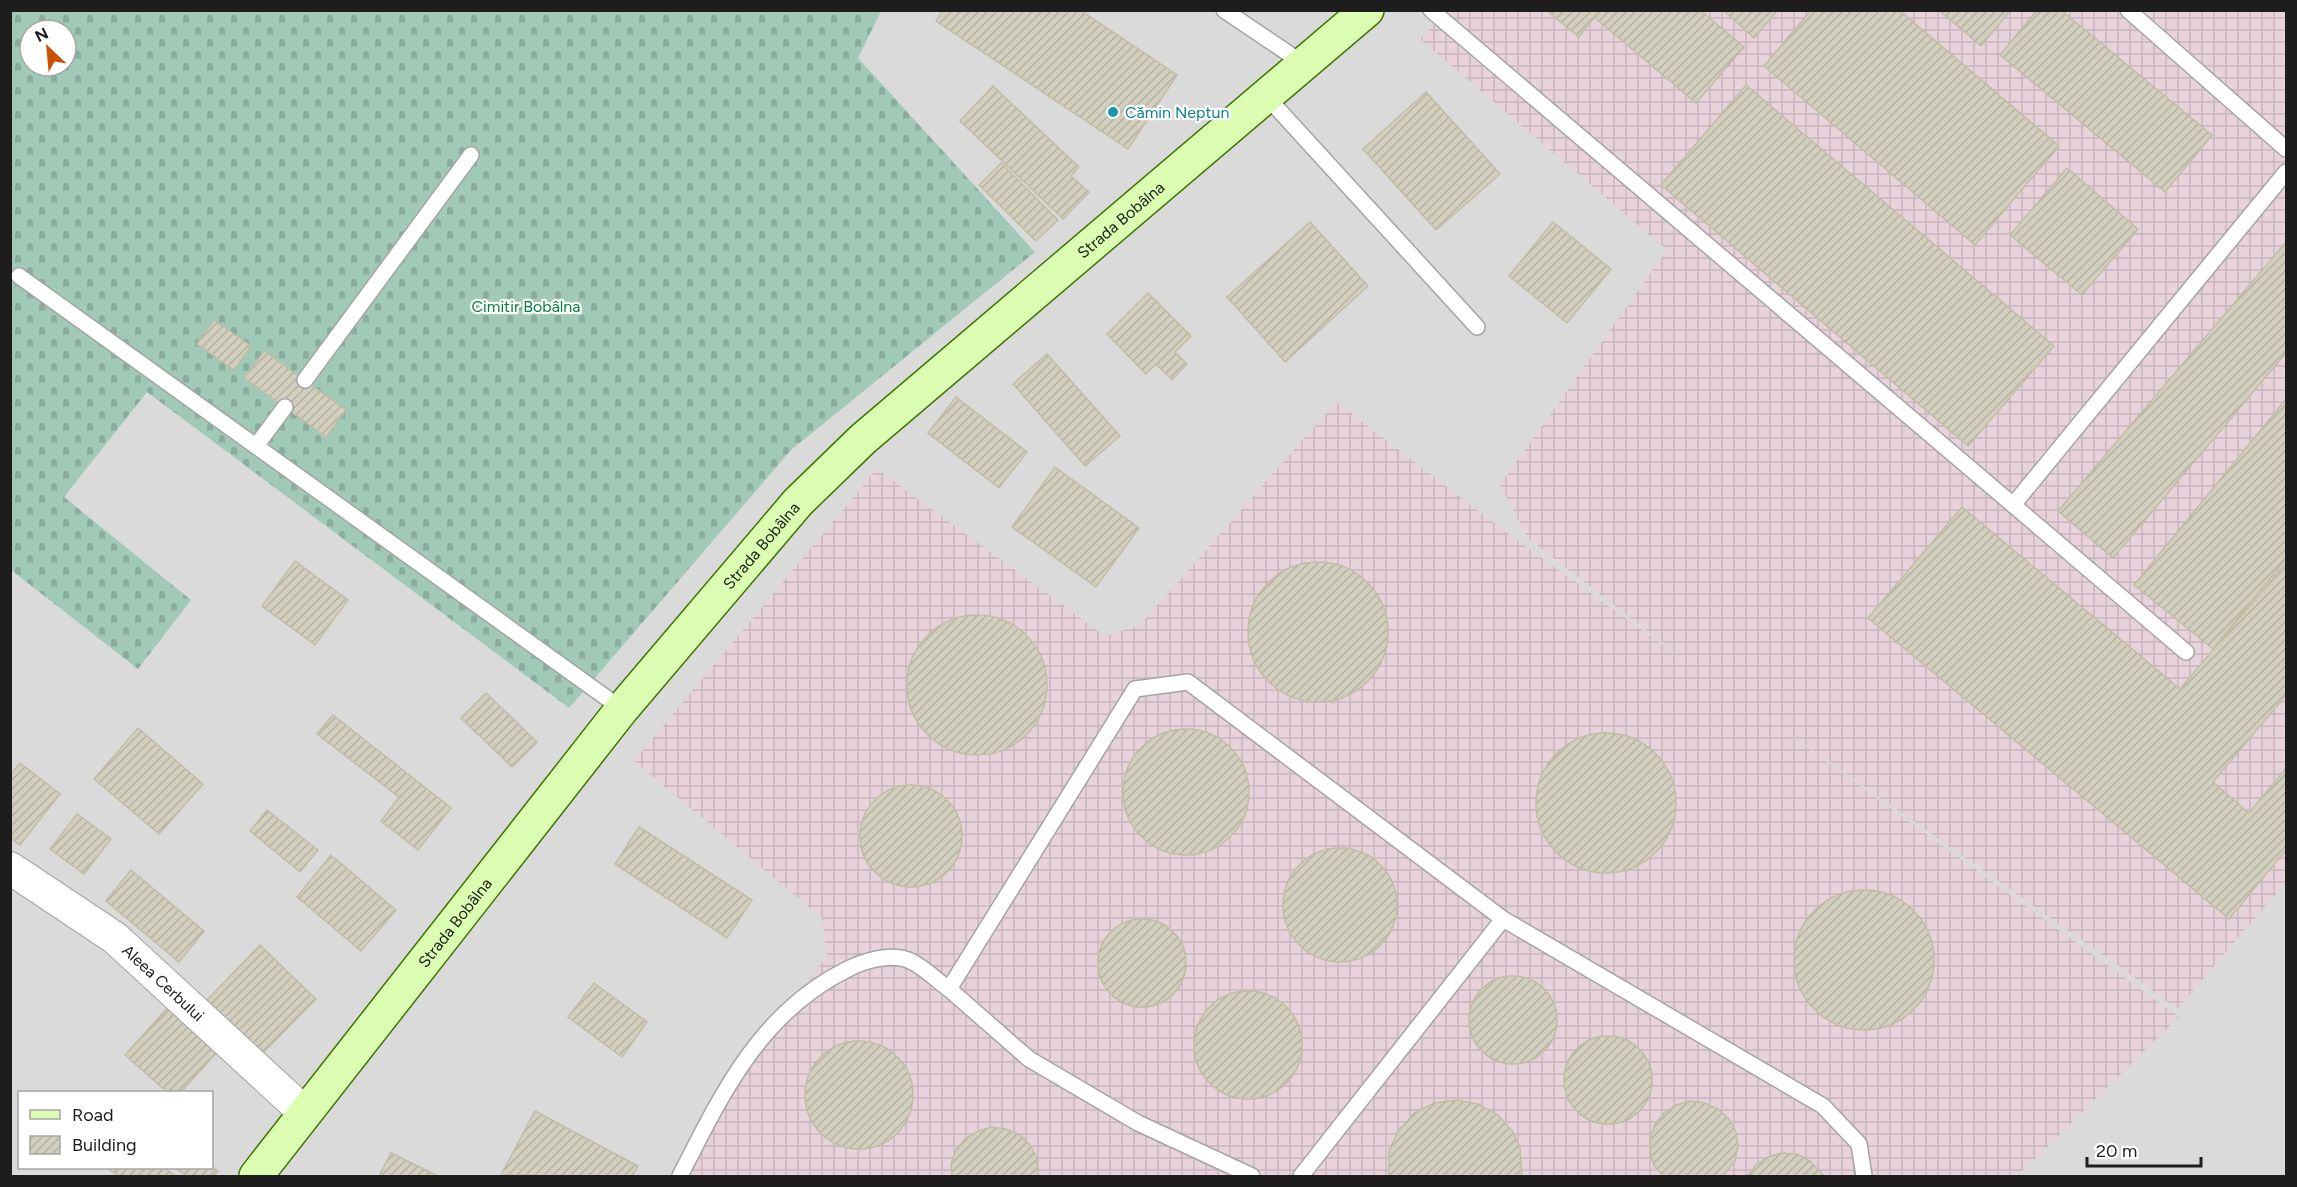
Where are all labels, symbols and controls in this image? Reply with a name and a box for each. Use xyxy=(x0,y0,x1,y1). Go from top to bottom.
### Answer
north arrow xyxy=(18,18,78,78)
text: N xyxy=(32,24,51,46)
place label: Cămin Neptun xyxy=(1125,103,1229,122)
marker: Cămin Neptun xyxy=(1106,105,1120,119)
street label: Strada Bobâlna xyxy=(1074,178,1168,262)
park label: Cimitir Bobâlna xyxy=(472,297,580,316)
street label: Strada Bobâlna xyxy=(719,498,804,593)
street label: Strada Bobâlna xyxy=(414,874,496,971)
street label: Aleea Cerbului xyxy=(118,941,208,1025)
legend xyxy=(18,1091,213,1169)
text: Road xyxy=(72,1104,113,1126)
scale bar xyxy=(2087,1130,2201,1168)
text: Building xyxy=(72,1134,137,1156)
text: 20 m xyxy=(2096,1140,2137,1162)

